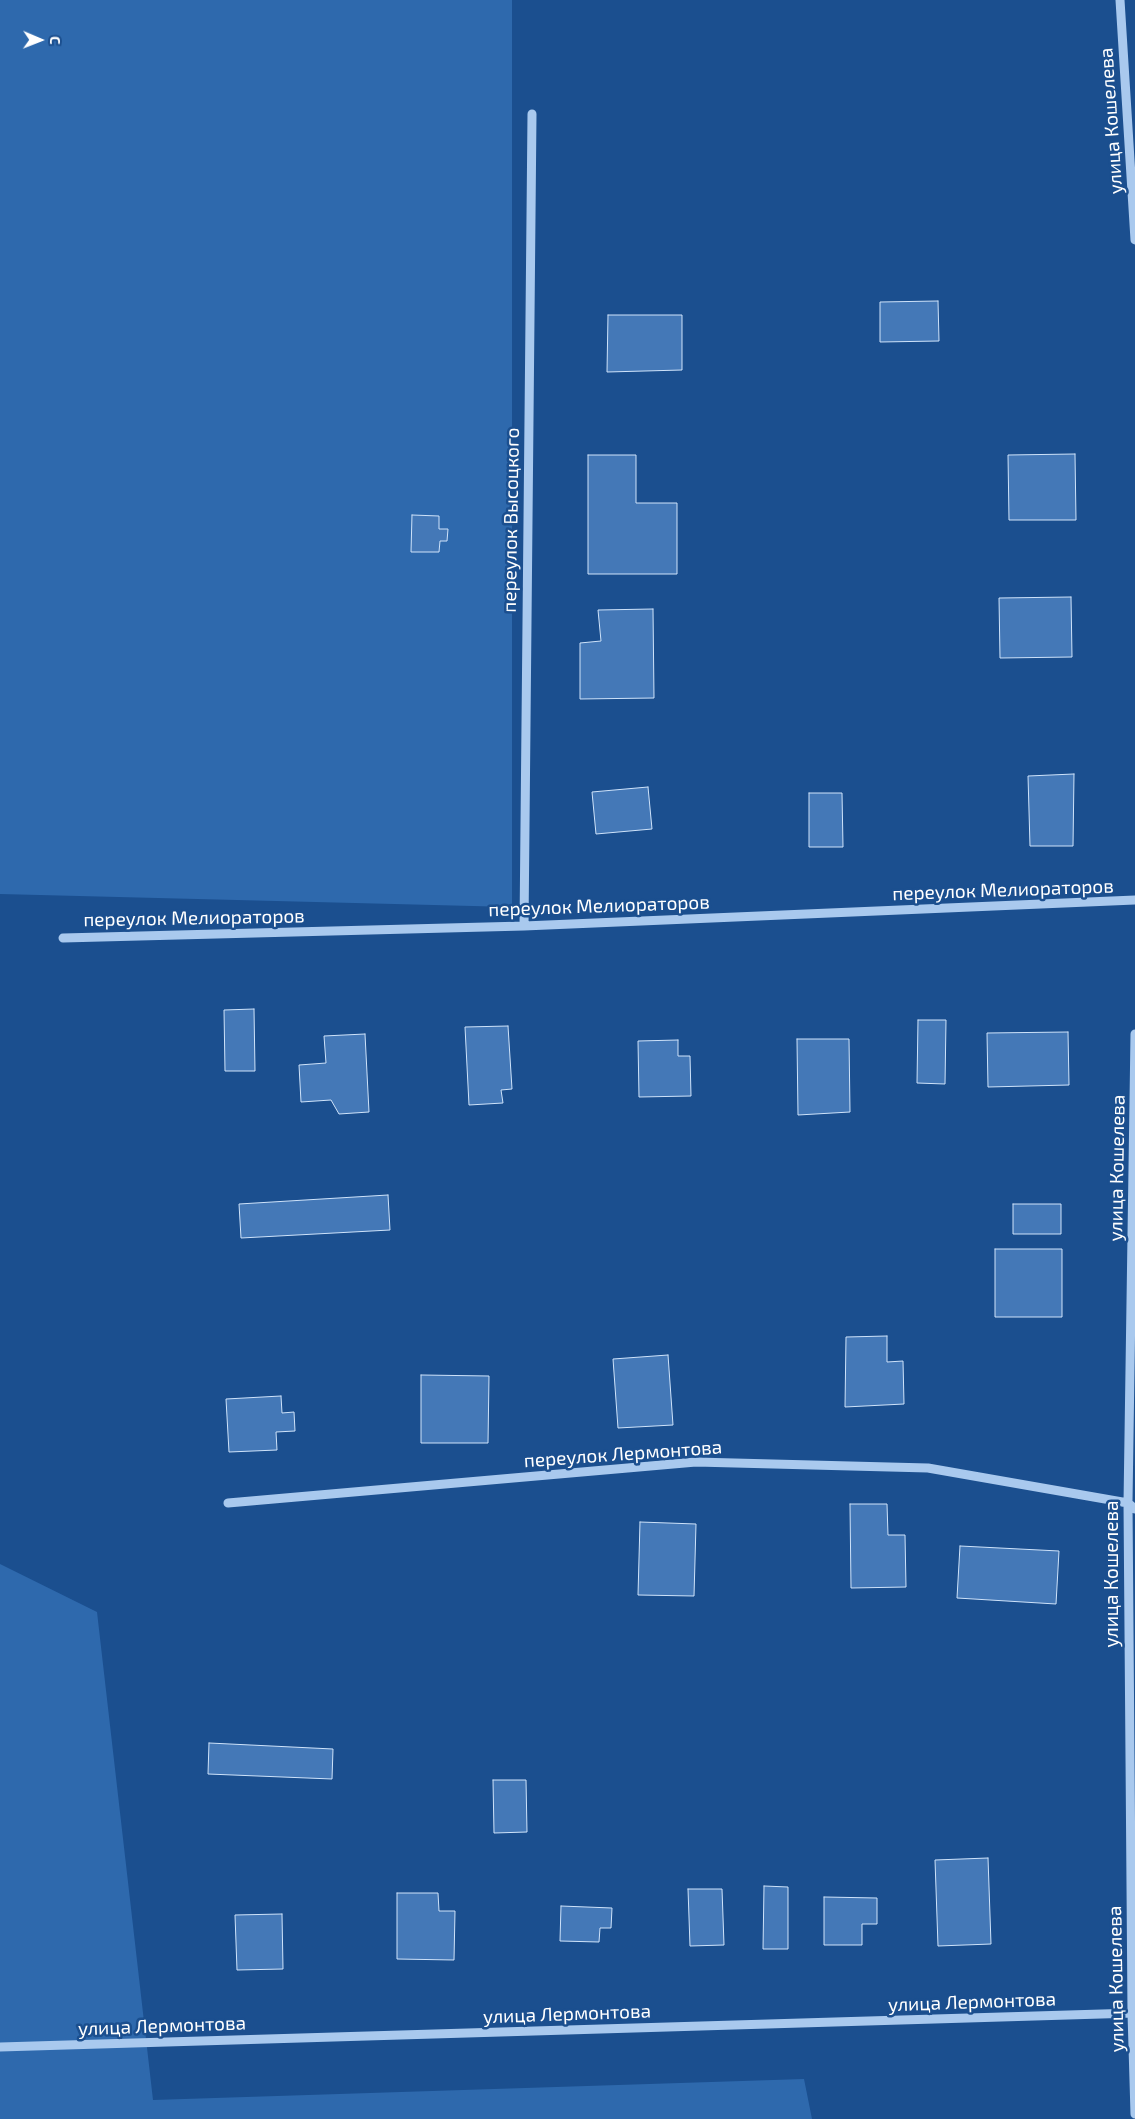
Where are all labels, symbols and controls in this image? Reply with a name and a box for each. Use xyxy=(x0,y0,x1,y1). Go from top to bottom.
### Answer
north arrow xyxy=(15,15,65,65)
text: С xyxy=(47,36,64,45)
street label: улица Кошелева xyxy=(1095,47,1127,195)
street label: переулок Высоцкого xyxy=(498,427,524,613)
street label: переулок Мелиораторов xyxy=(892,875,1114,905)
street label: переулок Мелиораторов xyxy=(488,891,710,921)
street label: переулок Мелиораторов xyxy=(83,905,305,931)
street label: улица Кошелева xyxy=(1104,1094,1130,1242)
street label: переулок Лермонтова xyxy=(523,1436,723,1472)
street label: улица Кошелева xyxy=(1101,1501,1123,1647)
street label: улица Кошелева xyxy=(1103,1905,1129,2053)
street label: улица Лермонтова xyxy=(888,1988,1056,2016)
street label: улица Лермонтова xyxy=(483,2000,651,2028)
street label: улица Лермонтова xyxy=(78,2012,246,2040)

